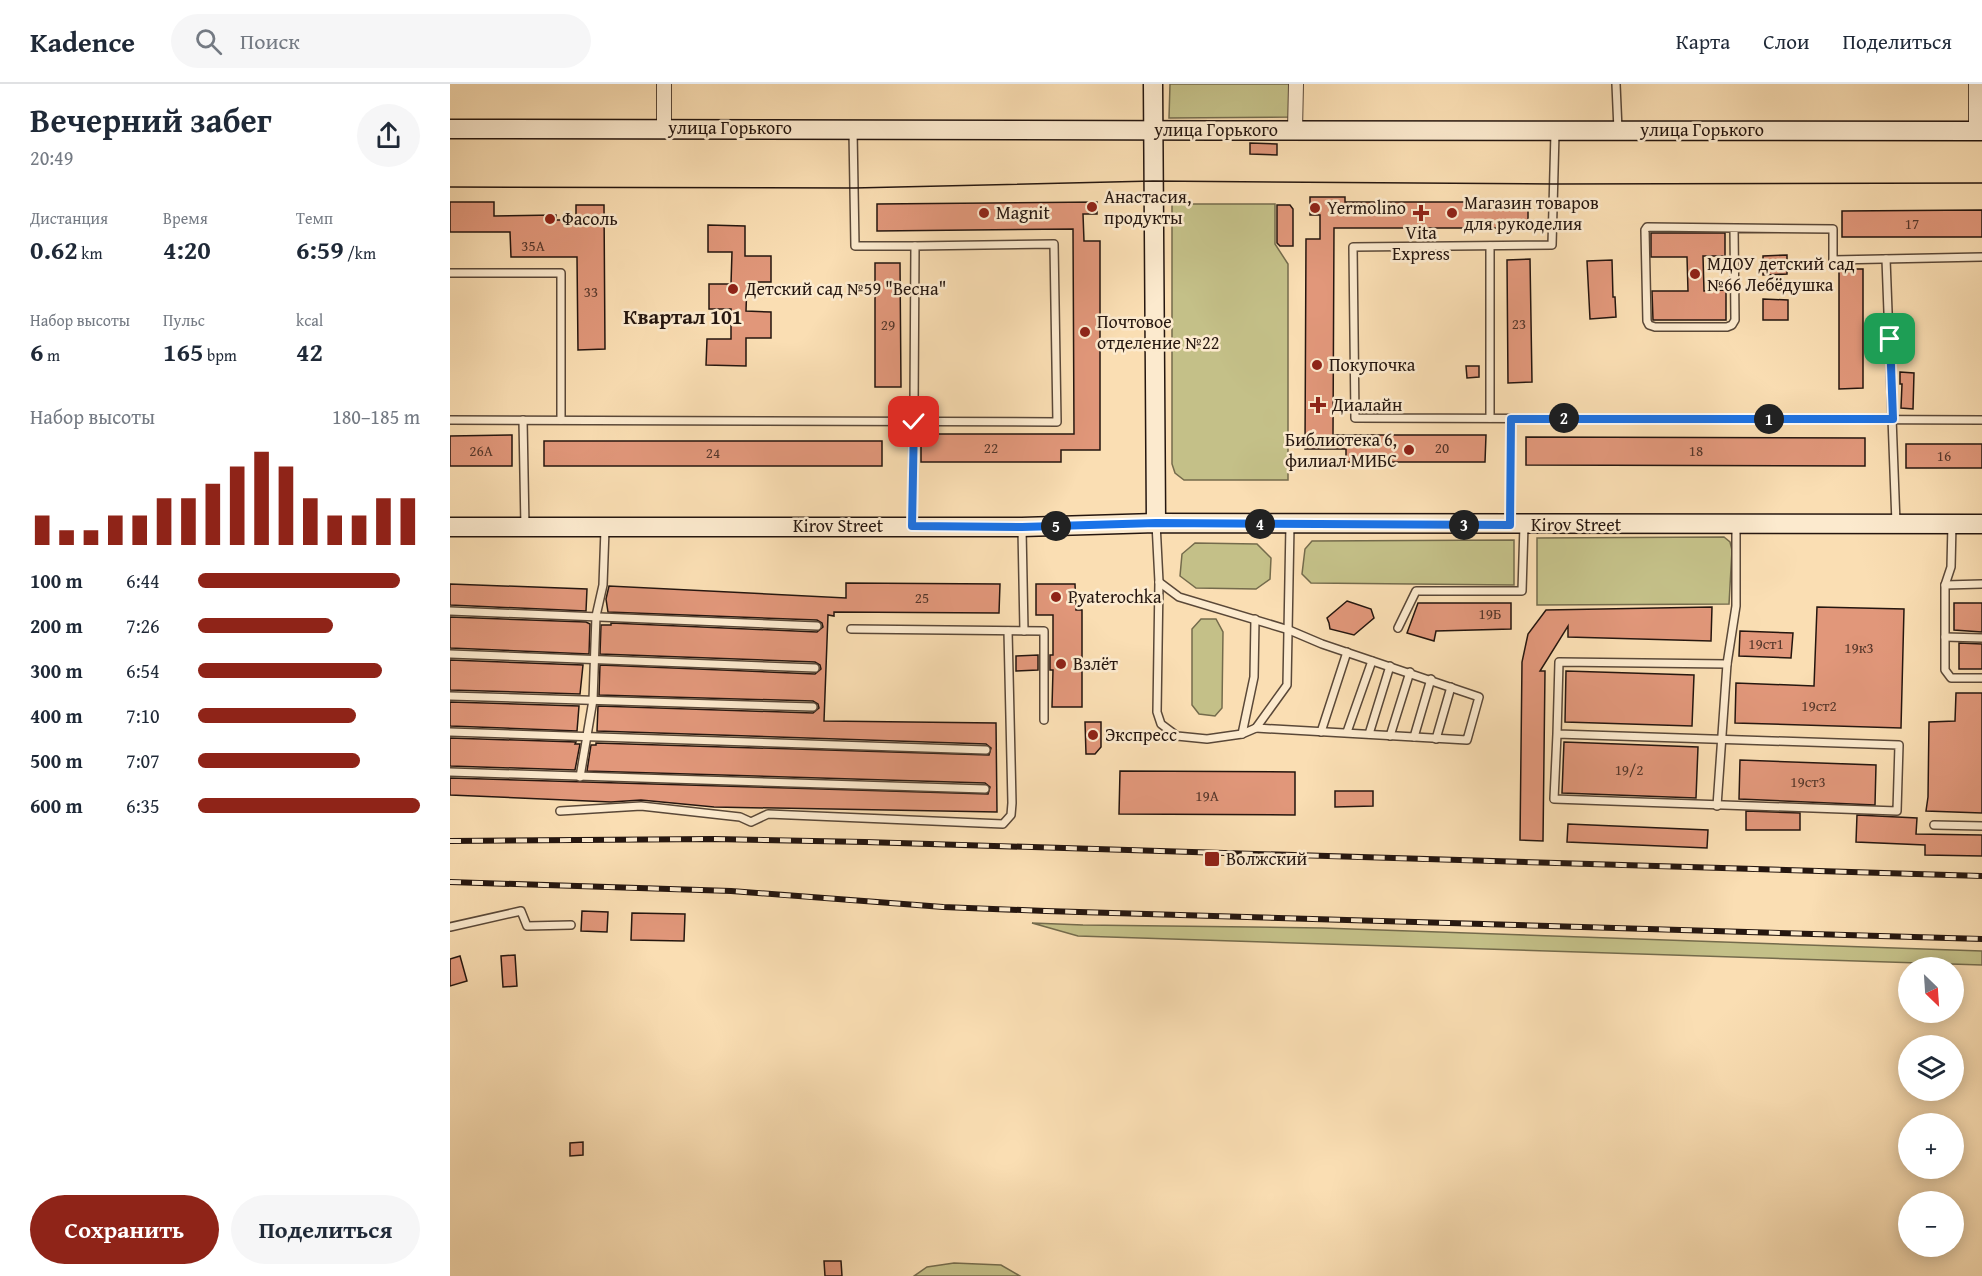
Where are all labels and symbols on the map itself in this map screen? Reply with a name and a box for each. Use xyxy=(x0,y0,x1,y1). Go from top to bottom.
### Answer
street label: улица Горького xyxy=(667,114,792,141)
street label: улица Горького xyxy=(1153,116,1278,143)
street label: улица Горького xyxy=(1639,116,1764,143)
place label: Анастасия, продукты xyxy=(1104,183,1191,231)
place label: Магазин товаров для рукоделия xyxy=(1464,189,1599,237)
place label: Yermolino xyxy=(1327,194,1406,221)
place label: Magnit xyxy=(996,199,1050,226)
marker: Анастасия, продукты xyxy=(1085,200,1099,214)
marker: Yermolino xyxy=(1308,201,1322,215)
place label: Фасоль xyxy=(562,205,618,232)
marker: Magnit xyxy=(977,206,991,220)
marker: Vita Express xyxy=(1414,206,1428,220)
marker: Магазин товаров для рукоделия xyxy=(1445,206,1459,220)
marker: Фасоль xyxy=(543,212,557,226)
house number: 17 xyxy=(1905,213,1919,234)
place label: Vita Express xyxy=(1392,219,1450,267)
house number: 35А xyxy=(521,235,545,256)
place label: МДОУ детский сад №66 Лебёдушка xyxy=(1707,250,1855,298)
marker: МДОУ детский сад №66 Лебёдушка xyxy=(1688,267,1702,281)
place label: Детский сад №59 "Весна" xyxy=(744,275,946,302)
house number: 33 xyxy=(584,281,598,302)
marker: Детский сад №59 "Весна" xyxy=(726,282,740,296)
district label: Квартал 101 xyxy=(623,301,743,332)
place label: Почтовое отделение №22 xyxy=(1097,308,1219,356)
house number: 23 xyxy=(1512,313,1526,334)
pin xyxy=(1864,313,1915,364)
house number: 29 xyxy=(881,314,895,335)
marker: Почтовое отделение №22 xyxy=(1078,325,1092,339)
place label: Покупочка xyxy=(1329,351,1416,378)
marker: Покупочка xyxy=(1310,358,1324,372)
place label: Диалайн xyxy=(1331,391,1402,418)
pin xyxy=(888,396,939,447)
marker: Диалайн xyxy=(1309,396,1327,414)
pin: 2 xyxy=(1549,403,1579,433)
pin: 1 xyxy=(1754,404,1784,434)
place label: Библиотека 6, филиал МИБС xyxy=(1285,426,1397,474)
house number: 22 xyxy=(984,437,998,458)
house number: 20 xyxy=(1435,437,1449,458)
house number: 26А xyxy=(469,440,493,461)
house number: 18 xyxy=(1689,440,1703,461)
house number: 24 xyxy=(706,442,720,463)
marker: Библиотека 6, филиал МИБС xyxy=(1402,443,1416,457)
house number: 16 xyxy=(1937,445,1951,466)
pin: 4 xyxy=(1245,509,1275,539)
pin: 3 xyxy=(1449,510,1479,540)
pin: 5 xyxy=(1041,511,1071,541)
street label: Kirov Street xyxy=(1531,511,1622,538)
street label: Kirov Street xyxy=(793,512,884,539)
place label: Pyaterochka xyxy=(1068,583,1162,610)
house number: 25 xyxy=(915,587,929,608)
marker: Pyaterochka xyxy=(1049,590,1063,604)
house number: 19Б xyxy=(1479,603,1501,624)
house number: 19ст1 xyxy=(1748,633,1784,654)
house number: 19к3 xyxy=(1844,637,1874,658)
place label: Взлёт xyxy=(1073,650,1118,677)
marker: Взлёт xyxy=(1054,657,1068,671)
house number: 19ст2 xyxy=(1801,695,1837,716)
place label: Экспресс xyxy=(1105,721,1177,748)
marker: Экспресс xyxy=(1086,728,1100,742)
house number: 19/2 xyxy=(1615,759,1643,780)
house number: 19ст3 xyxy=(1790,771,1826,792)
house number: 19А xyxy=(1195,785,1219,806)
place label: Волжский xyxy=(1226,845,1308,872)
marker: Волжский xyxy=(1203,850,1221,868)
north arrow xyxy=(1898,957,1964,1023)

